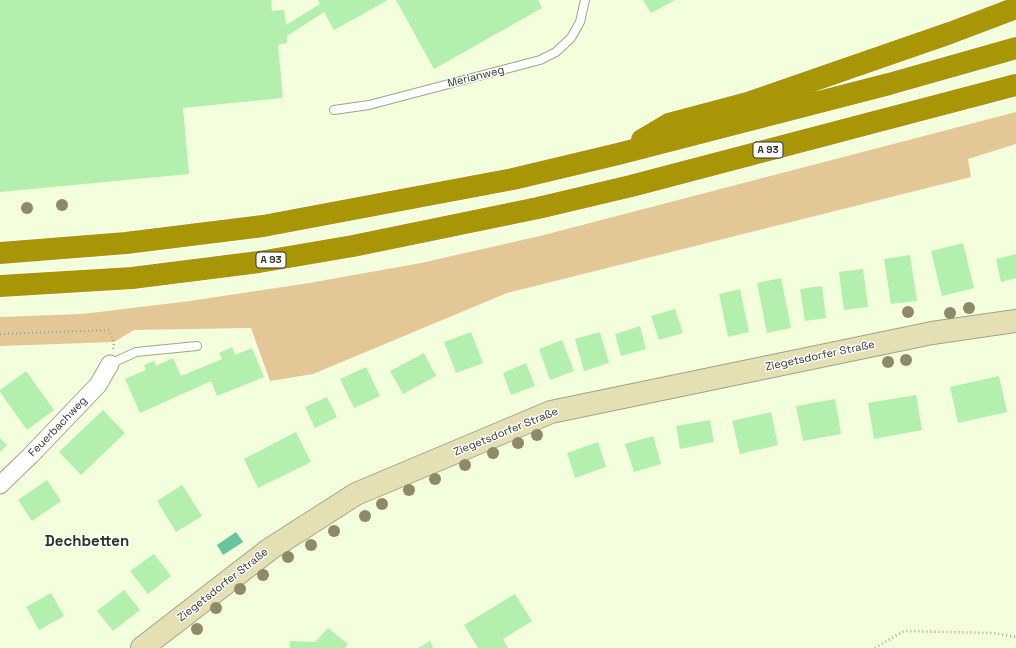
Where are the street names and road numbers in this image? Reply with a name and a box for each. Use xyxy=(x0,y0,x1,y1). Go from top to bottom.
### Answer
street label: Merianweg xyxy=(446,64,506,90)
road number: A 93 xyxy=(753,142,783,158)
road number: A 93 xyxy=(256,252,286,268)
street label: Ziegetsdorfer Straße xyxy=(764,338,876,374)
street label: Feuerbachweg xyxy=(26,394,90,460)
street label: Ziegetsdorfer Straße xyxy=(452,405,560,459)
street label: Ziegetsdorfer Straße xyxy=(175,546,271,624)

